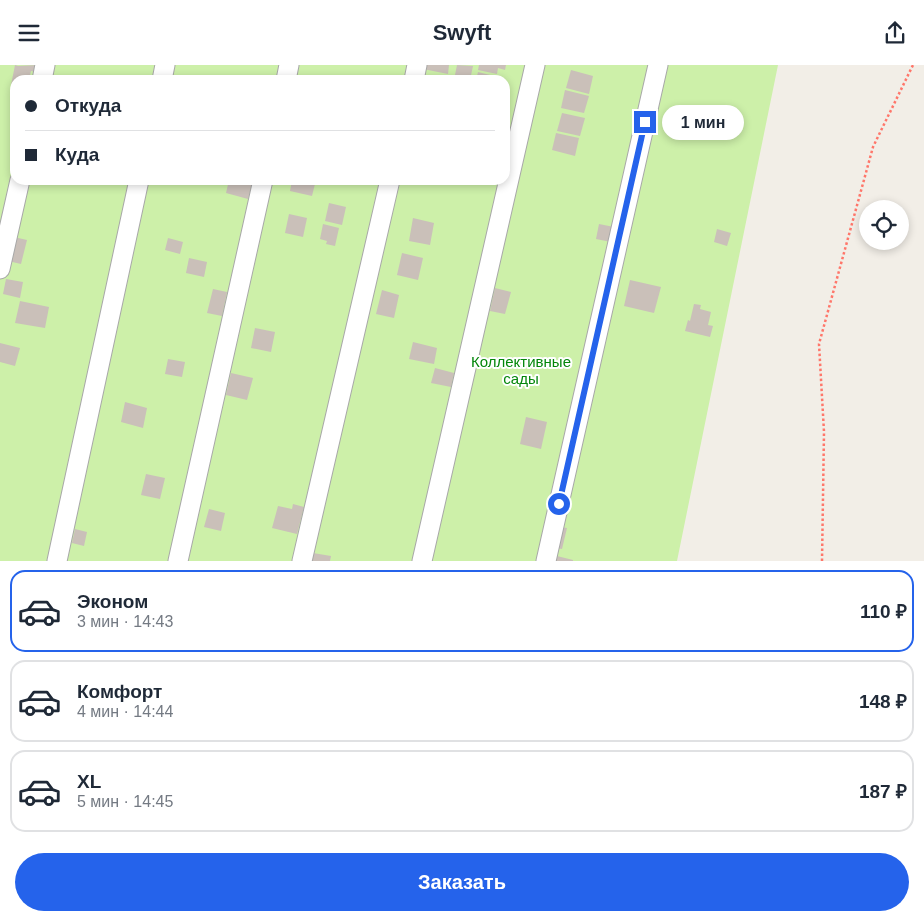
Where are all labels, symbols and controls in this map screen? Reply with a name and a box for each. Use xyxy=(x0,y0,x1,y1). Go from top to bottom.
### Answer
icon: menu xyxy=(15,19,43,47)
icon: share xyxy=(881,19,909,47)
text: Swyft xyxy=(433,20,491,45)
text: Откуда xyxy=(55,95,121,116)
callout: 1 мин xyxy=(662,105,745,139)
route end xyxy=(634,111,656,133)
text: 1 мин xyxy=(681,114,725,131)
text: Куда xyxy=(55,144,99,165)
map controls xyxy=(859,200,909,250)
button: locate xyxy=(859,200,909,250)
park label: Коллективные сады xyxy=(471,353,571,387)
route start xyxy=(548,493,570,515)
icon: car xyxy=(17,589,62,634)
text: Эконом xyxy=(77,591,148,612)
text: 110 ₽ xyxy=(860,601,907,622)
text: 3 мин · 14:43 xyxy=(77,613,173,630)
icon: car xyxy=(17,679,62,724)
text: Комфорт xyxy=(77,681,162,702)
text: 148 ₽ xyxy=(859,691,907,712)
text: 4 мин · 14:44 xyxy=(77,703,173,720)
icon: car xyxy=(17,769,62,814)
text: XL xyxy=(77,771,101,792)
text: 187 ₽ xyxy=(859,781,907,802)
text: 5 мин · 14:45 xyxy=(77,793,173,810)
button: Заказать xyxy=(15,853,909,911)

